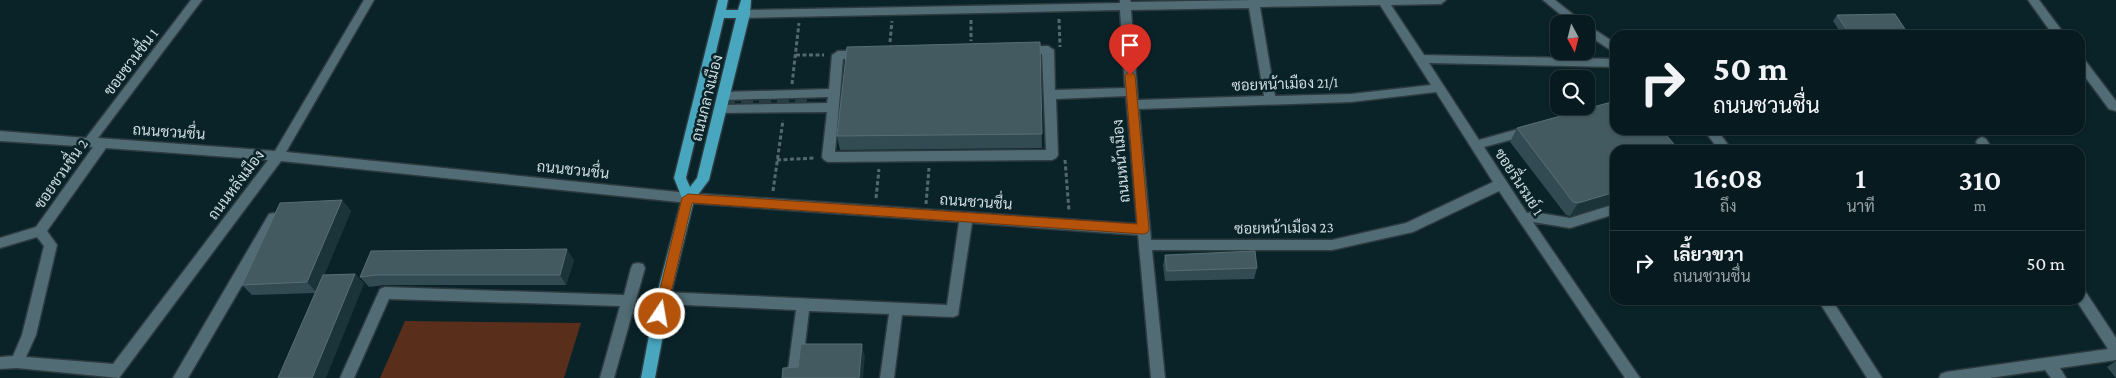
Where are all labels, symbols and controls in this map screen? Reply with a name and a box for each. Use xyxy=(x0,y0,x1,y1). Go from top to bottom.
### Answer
north arrow xyxy=(1550,15,1595,60)
map controls xyxy=(1550,15,1595,115)
street label: ซอยชวนชื่น 1 xyxy=(95,21,161,99)
pin xyxy=(1109,24,1151,75)
icon: arrive xyxy=(1116,31,1144,59)
text: 50 m xyxy=(1713,49,1788,88)
icon: right xyxy=(1630,50,1695,115)
street label: ถนนกลางเมือง xyxy=(687,53,725,143)
button: search xyxy=(1550,70,1595,115)
street label: ซอยหน้าเมือง 21/1 xyxy=(1231,72,1339,94)
text: ถนนชวนชื่น xyxy=(1713,93,1820,118)
street label: ถนนชวนชื่น xyxy=(132,114,206,143)
street label: ถนนหน้าเมือง xyxy=(1107,119,1133,204)
street label: ซอยชวนชื่น 2 xyxy=(25,132,91,212)
street label: ซอยรื่นรมย์ 1 xyxy=(1492,142,1552,218)
street label: ถนนหลังเมือง xyxy=(203,146,267,223)
street label: ถนนชวนชื่น xyxy=(536,151,611,182)
text: 16:08 xyxy=(1694,161,1763,194)
text: 1 xyxy=(1855,161,1866,194)
text: 310 xyxy=(1959,163,2001,196)
street label: ถนนชวนชื่น xyxy=(939,184,1013,213)
text: m xyxy=(1974,197,1986,214)
text: ถึง xyxy=(1720,198,1736,215)
text: นาที xyxy=(1846,198,1875,215)
street label: ซอยหน้าเมือง 23 xyxy=(1234,217,1334,237)
text: เลี้ยวขวา xyxy=(1673,244,1744,265)
icon: right xyxy=(1630,249,1658,277)
text: 50 m xyxy=(2026,253,2065,274)
text: ถนนชวนชื่น xyxy=(1673,268,1751,285)
position arrow xyxy=(633,287,685,339)

